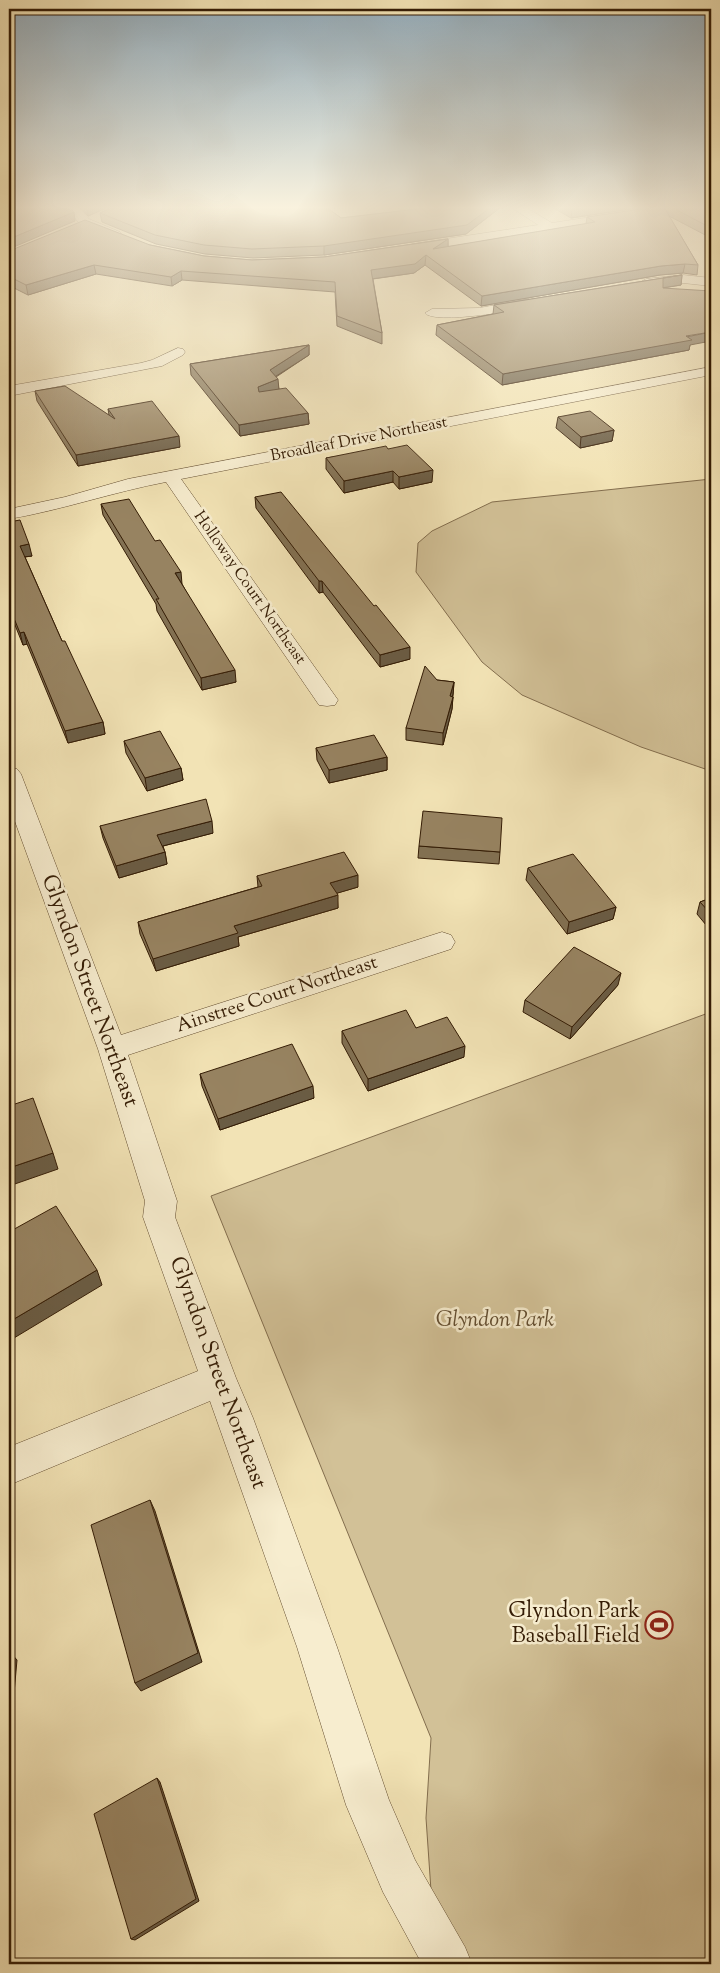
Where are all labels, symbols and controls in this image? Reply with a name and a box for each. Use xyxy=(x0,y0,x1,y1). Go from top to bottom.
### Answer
street label: Broadleaf Drive Northeast xyxy=(269,411,450,468)
street label: Holloway Court Northeast xyxy=(187,507,311,670)
street label: Glyndon Street Northeast xyxy=(32,870,146,1112)
street label: Ainstree Court Northeast xyxy=(173,950,382,1040)
street label: Glyndon Street Northeast xyxy=(160,1252,274,1494)
park label: Glyndon Park xyxy=(436,1305,554,1337)
place label: Glyndon Park Baseball Field xyxy=(508,1596,640,1653)
sports icon: Glyndon Park Baseball Field xyxy=(644,1610,674,1640)

